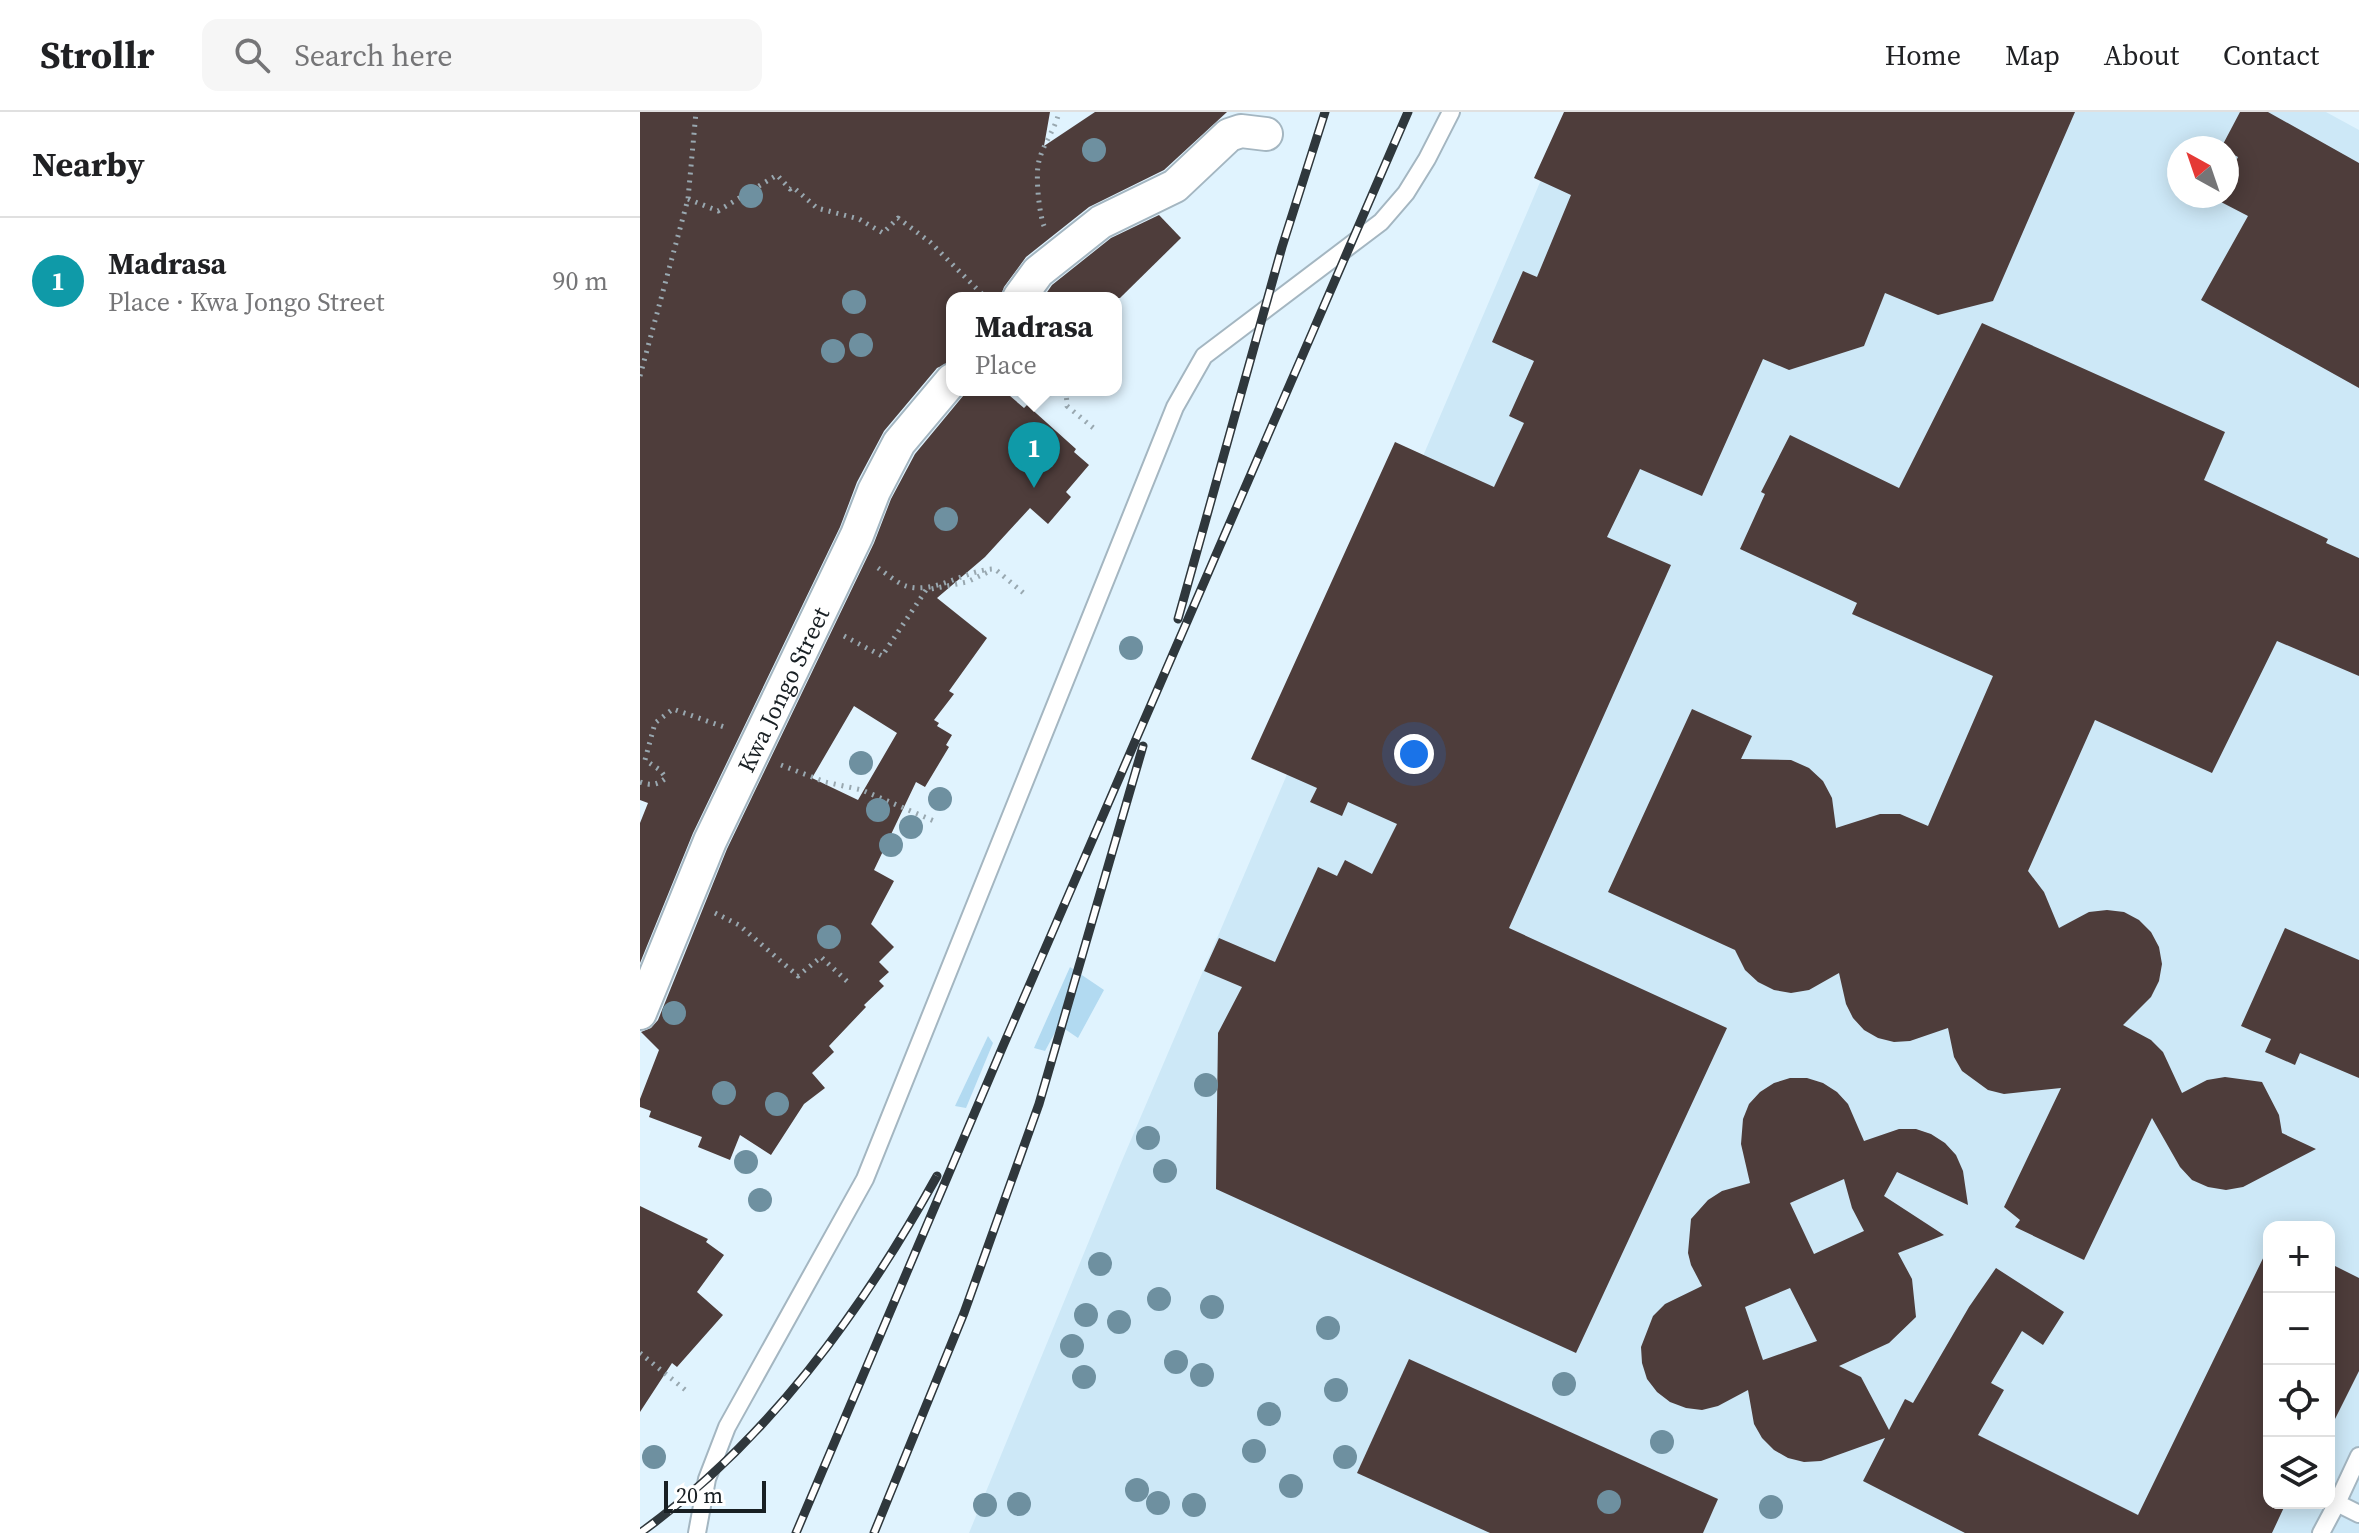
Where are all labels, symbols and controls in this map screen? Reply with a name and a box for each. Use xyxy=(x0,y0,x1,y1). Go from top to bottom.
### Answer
search box xyxy=(202,19,762,91)
text: Strollr xyxy=(40,29,154,81)
icon: search xyxy=(230,33,274,77)
text: Search here xyxy=(294,35,453,76)
text: Home xyxy=(1885,36,1961,74)
text: Map xyxy=(2005,36,2060,74)
text: About xyxy=(2104,36,2179,74)
text: Contact xyxy=(2223,36,2319,74)
north arrow xyxy=(2167,136,2239,208)
text: Nearby xyxy=(32,141,145,187)
text: Madrasa xyxy=(108,243,227,284)
text: 1 xyxy=(51,263,65,299)
text: 90 m xyxy=(553,263,608,299)
text: Place · Kwa Jongo Street xyxy=(108,284,384,320)
popup xyxy=(946,292,1122,396)
text: Madrasa xyxy=(975,306,1093,347)
text: Place xyxy=(975,347,1037,383)
pin: 1 xyxy=(1008,422,1060,488)
street label: Kwa Jongo Street xyxy=(729,601,837,777)
your location xyxy=(1394,734,1434,774)
map controls xyxy=(2263,1221,2335,1509)
button: + xyxy=(2263,1221,2335,1293)
button: − xyxy=(2263,1293,2335,1365)
button: locate xyxy=(2263,1365,2335,1437)
button: layers xyxy=(2263,1437,2335,1509)
scale bar xyxy=(664,1477,766,1513)
text: 20 m xyxy=(676,1480,723,1510)

